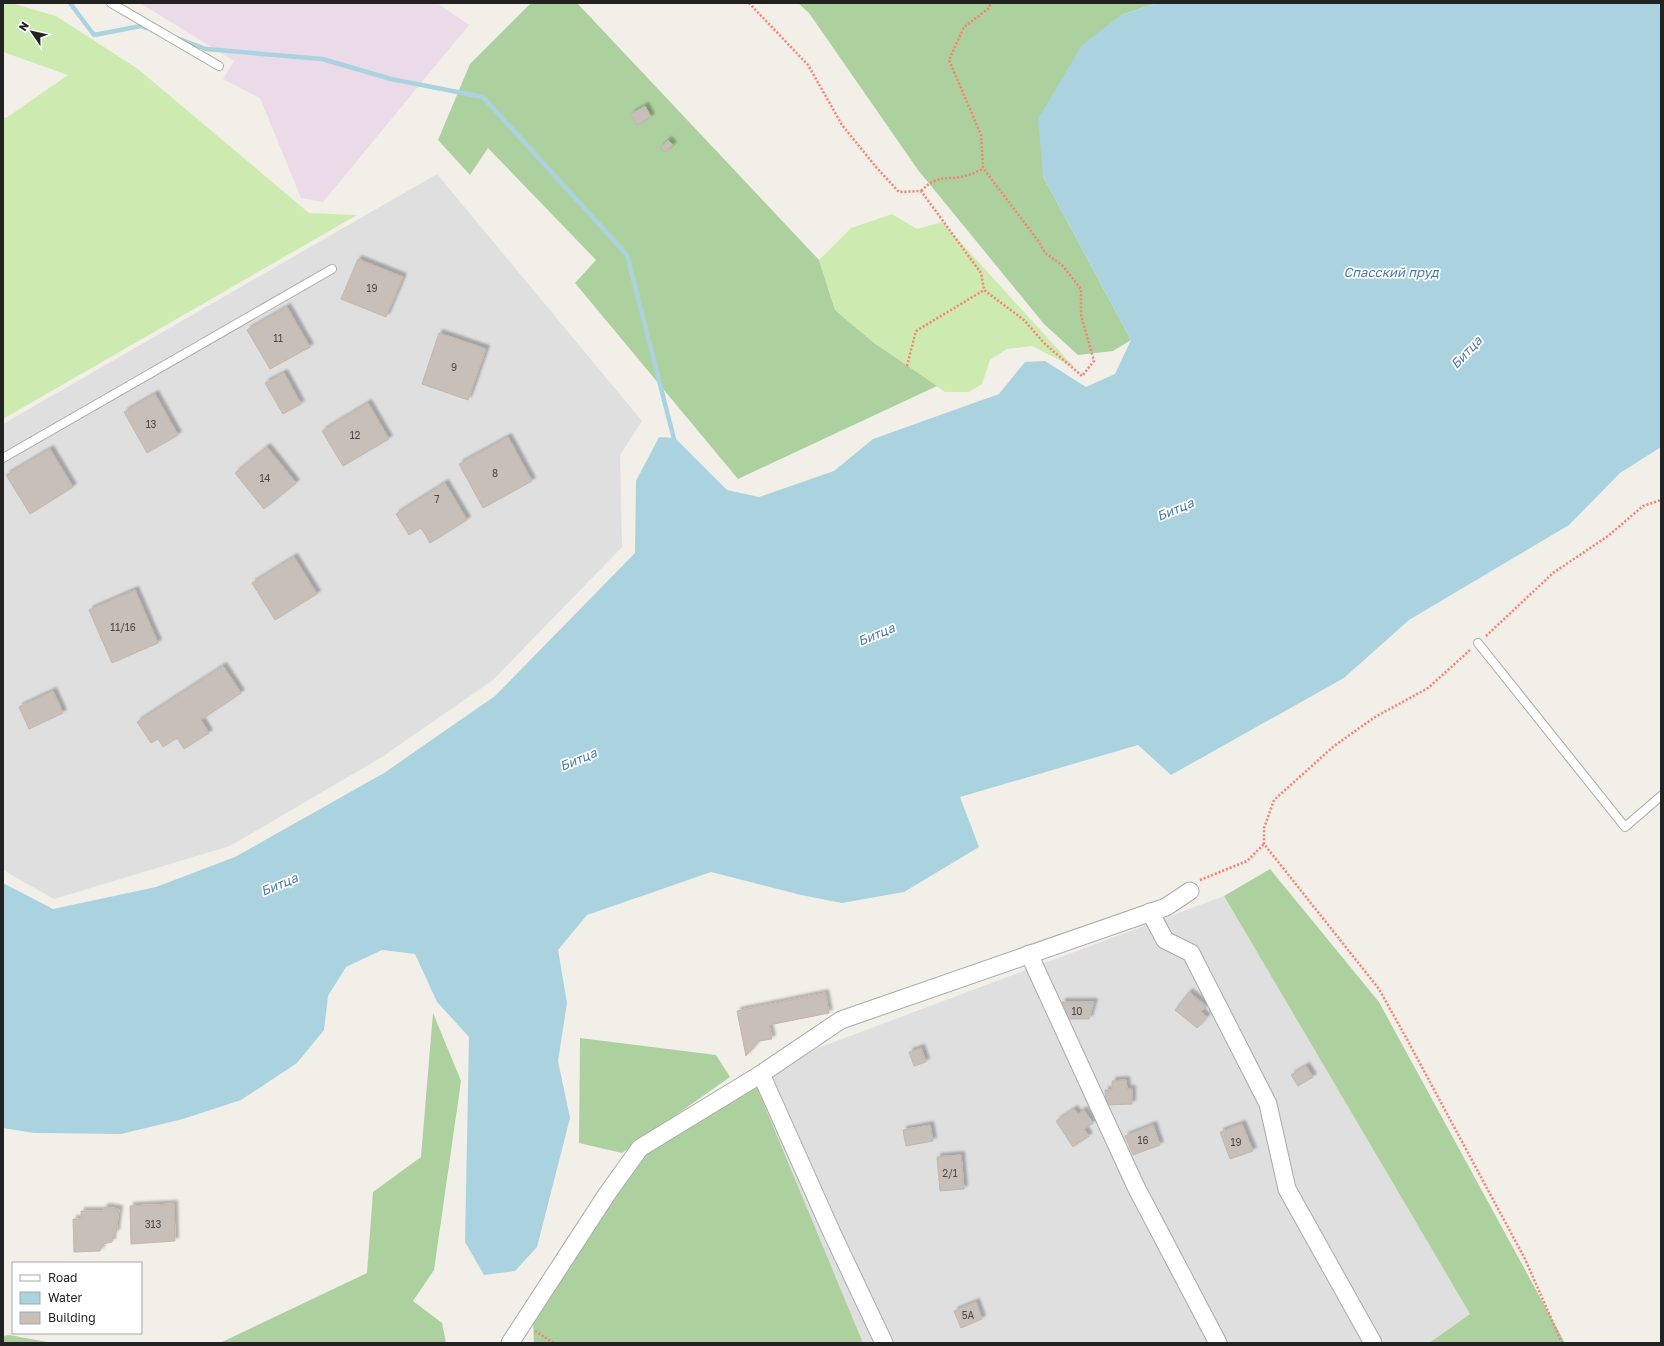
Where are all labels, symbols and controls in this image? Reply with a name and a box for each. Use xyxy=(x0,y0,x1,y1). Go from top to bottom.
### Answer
north arrow xyxy=(12,12,52,52)
text: N xyxy=(16,19,31,33)
water label: Спасский пруд xyxy=(1343,264,1440,280)
house number: 19 xyxy=(367,282,377,294)
house number: 11 xyxy=(273,332,283,344)
water label: Битца xyxy=(1447,332,1485,372)
house number: 9 xyxy=(451,361,457,373)
house number: 13 xyxy=(146,418,156,430)
house number: 12 xyxy=(350,429,361,441)
house number: 8 xyxy=(492,467,498,479)
house number: 14 xyxy=(260,472,270,484)
house number: 7 xyxy=(434,493,440,505)
water label: Битца xyxy=(1154,494,1196,524)
water label: Битца xyxy=(855,619,897,649)
house number: 11/16 xyxy=(110,621,136,633)
water label: Битца xyxy=(557,744,599,774)
water label: Битца xyxy=(258,869,300,899)
house number: 10 xyxy=(1071,1005,1083,1017)
house number: 16 xyxy=(1138,1134,1148,1146)
house number: 19 xyxy=(1231,1136,1241,1148)
house number: 2/1 xyxy=(942,1167,958,1179)
house number: 313 xyxy=(145,1218,161,1230)
legend xyxy=(12,1262,142,1334)
text: Road xyxy=(48,1270,77,1285)
text: Water xyxy=(48,1290,82,1305)
house number: 5А xyxy=(962,1309,975,1321)
text: Building xyxy=(48,1310,96,1325)

